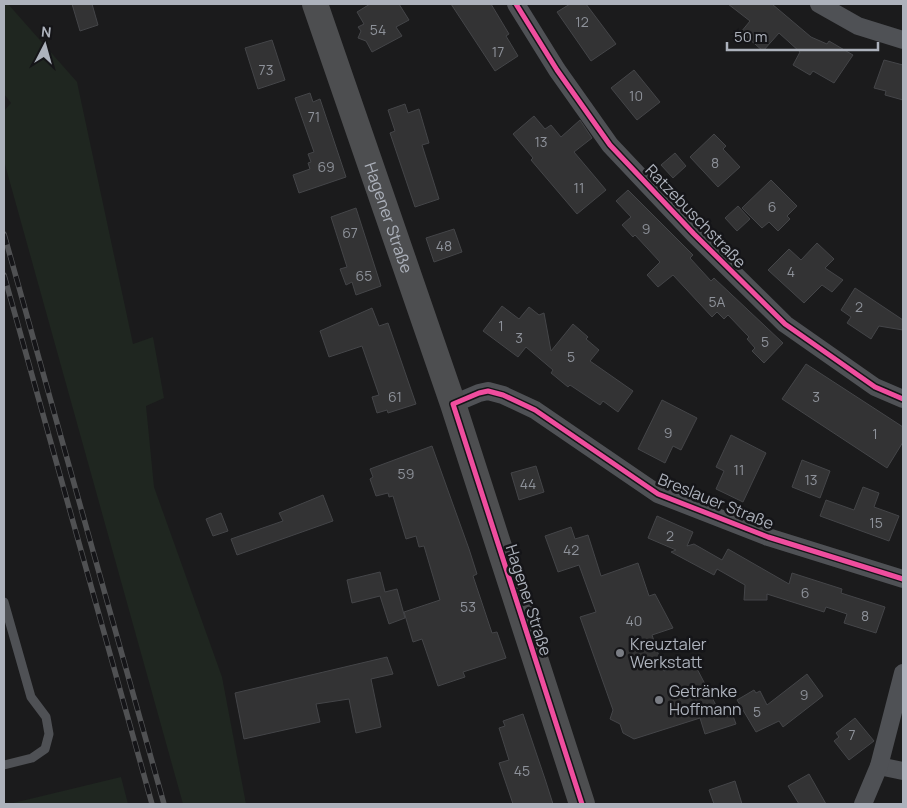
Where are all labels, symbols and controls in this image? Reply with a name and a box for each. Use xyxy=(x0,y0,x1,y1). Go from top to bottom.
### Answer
house number: 12 xyxy=(575,12,589,31)
north arrow xyxy=(20,20,70,70)
house number: 54 xyxy=(370,20,386,39)
scale bar xyxy=(727,20,878,52)
text: N xyxy=(40,22,52,42)
text: 50 m xyxy=(734,26,768,47)
house number: 17 xyxy=(492,42,504,61)
house number: 73 xyxy=(259,60,273,79)
house number: 10 xyxy=(629,86,643,105)
house number: 71 xyxy=(308,107,320,126)
house number: 13 xyxy=(534,132,548,151)
house number: 8 xyxy=(711,153,719,172)
house number: 69 xyxy=(317,157,335,176)
street label: Hagener Straße xyxy=(359,159,418,276)
street label: Ratzebuschstraße xyxy=(641,159,751,273)
house number: 11 xyxy=(574,178,584,197)
house number: 6 xyxy=(768,197,776,216)
house number: 9 xyxy=(642,219,650,238)
house number: 67 xyxy=(342,223,358,242)
house number: 48 xyxy=(436,236,452,255)
house number: 4 xyxy=(787,262,795,281)
house number: 65 xyxy=(356,266,372,285)
house number: 5A xyxy=(709,292,726,311)
house number: 2 xyxy=(855,297,863,316)
house number: 1 xyxy=(498,316,504,335)
house number: 3 xyxy=(515,328,523,347)
house number: 5 xyxy=(761,332,769,351)
house number: 5 xyxy=(567,347,575,366)
house number: 61 xyxy=(388,387,402,406)
house number: 3 xyxy=(812,387,820,406)
house number: 9 xyxy=(664,423,672,442)
house number: 1 xyxy=(872,424,878,443)
house number: 11 xyxy=(734,460,744,479)
house number: 59 xyxy=(398,464,414,483)
street label: Breslauer Straße xyxy=(655,468,777,534)
house number: 13 xyxy=(804,470,818,489)
house number: 44 xyxy=(520,474,536,493)
house number: 15 xyxy=(869,513,883,532)
house number: 2 xyxy=(666,526,674,545)
house number: 42 xyxy=(563,540,579,559)
street label: Hagener Straße xyxy=(501,542,557,658)
house number: 6 xyxy=(801,583,809,602)
house number: 53 xyxy=(460,597,476,616)
house number: 8 xyxy=(861,606,869,625)
house number: 40 xyxy=(626,611,642,630)
place label: Kreuztaler Werkstatt xyxy=(630,633,707,673)
marker: Kreuztaler Werkstatt xyxy=(614,647,626,659)
place label: Getränke Hoffmann xyxy=(669,680,741,720)
house number: 9 xyxy=(800,685,808,704)
marker: Getränke Hoffmann xyxy=(653,694,665,706)
house number: 5 xyxy=(753,702,761,721)
house number: 7 xyxy=(848,725,856,744)
house number: 45 xyxy=(514,761,530,780)

